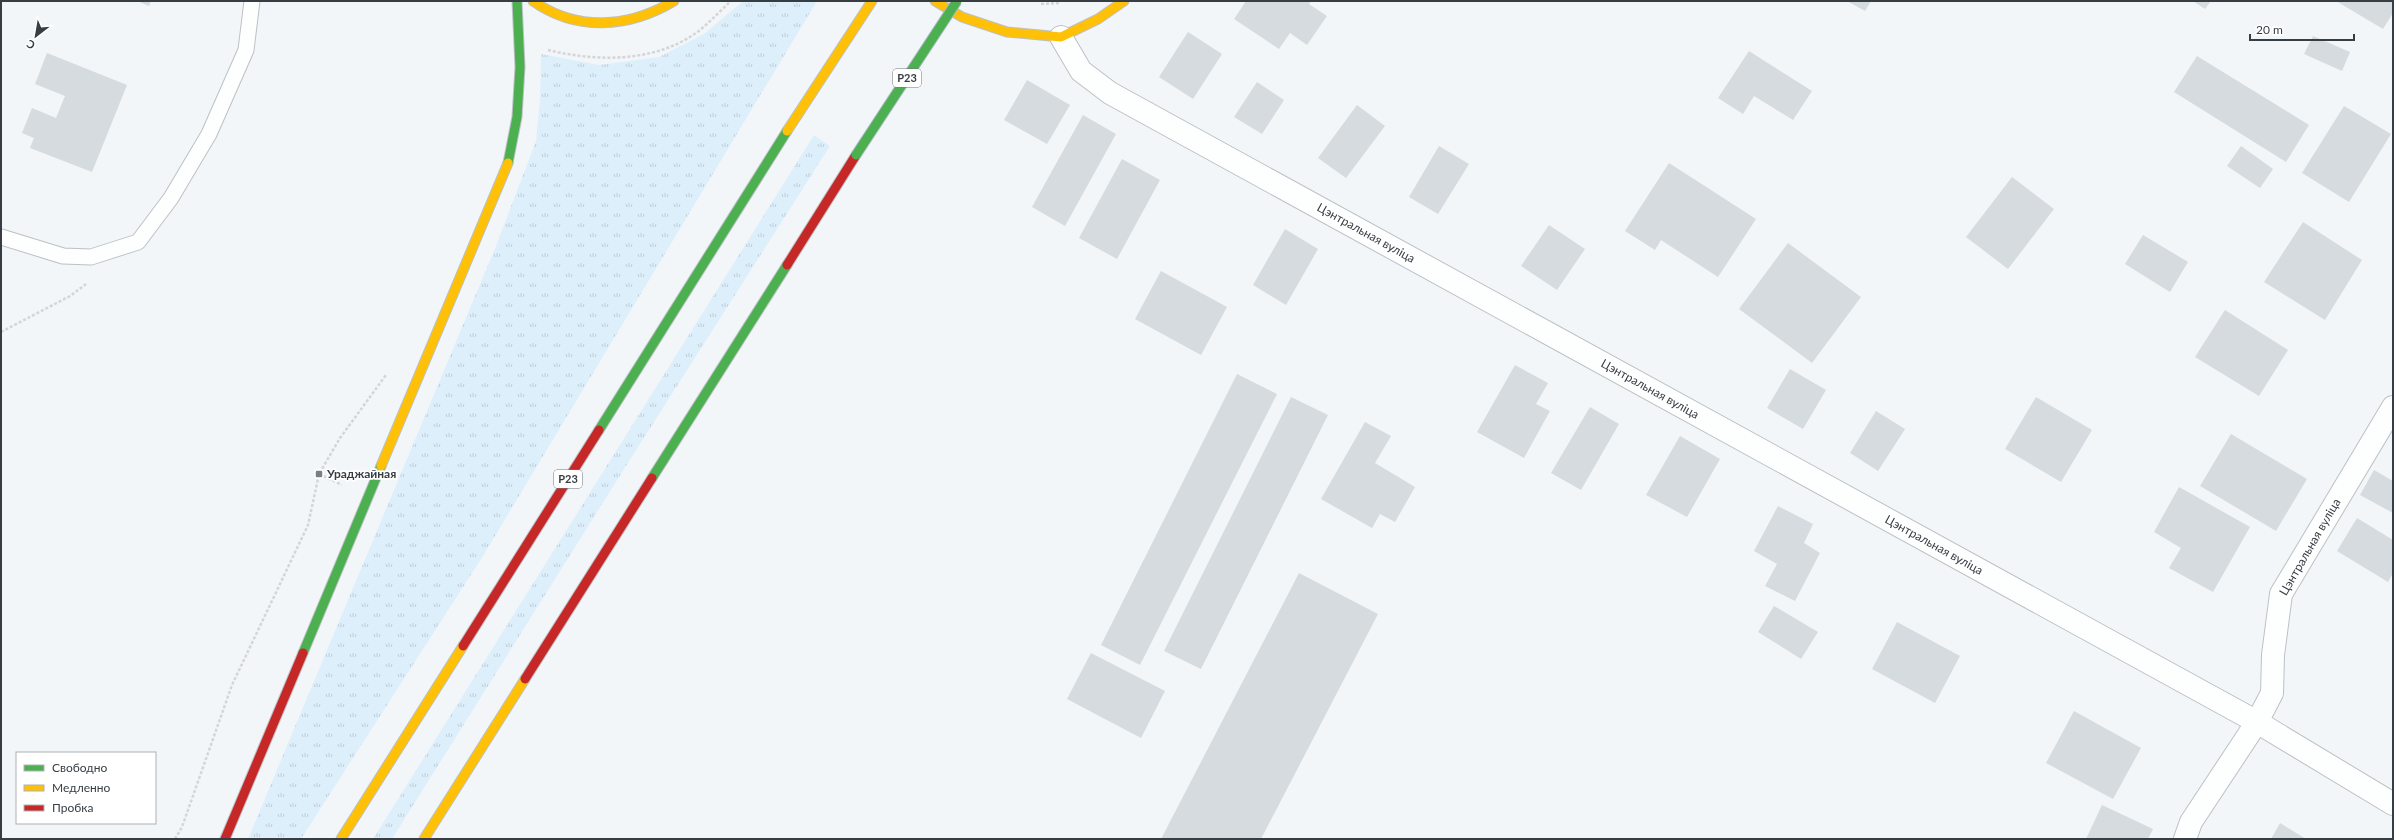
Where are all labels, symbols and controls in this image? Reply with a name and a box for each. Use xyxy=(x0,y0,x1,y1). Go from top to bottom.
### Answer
north arrow xyxy=(16,16,56,56)
scale bar xyxy=(2250,16,2354,42)
text: 20 m xyxy=(2256,22,2283,37)
text: С xyxy=(24,37,37,52)
road number: Р23 xyxy=(893,69,921,87)
street label: Цэнтральная вуліца xyxy=(1315,199,1418,266)
street label: Цэнтральная вуліца xyxy=(1599,355,1702,422)
place label: Ураджайная xyxy=(326,466,396,481)
marker: Ураджайная xyxy=(314,469,324,479)
road number: Р23 xyxy=(554,470,582,488)
street label: Цэнтральная вуліца xyxy=(2276,495,2343,598)
street label: Цэнтральная вуліца xyxy=(1883,511,1986,578)
legend xyxy=(16,752,156,824)
text: Свободно xyxy=(52,760,108,775)
text: Медленно xyxy=(52,780,111,795)
text: Пробка xyxy=(52,800,93,815)

